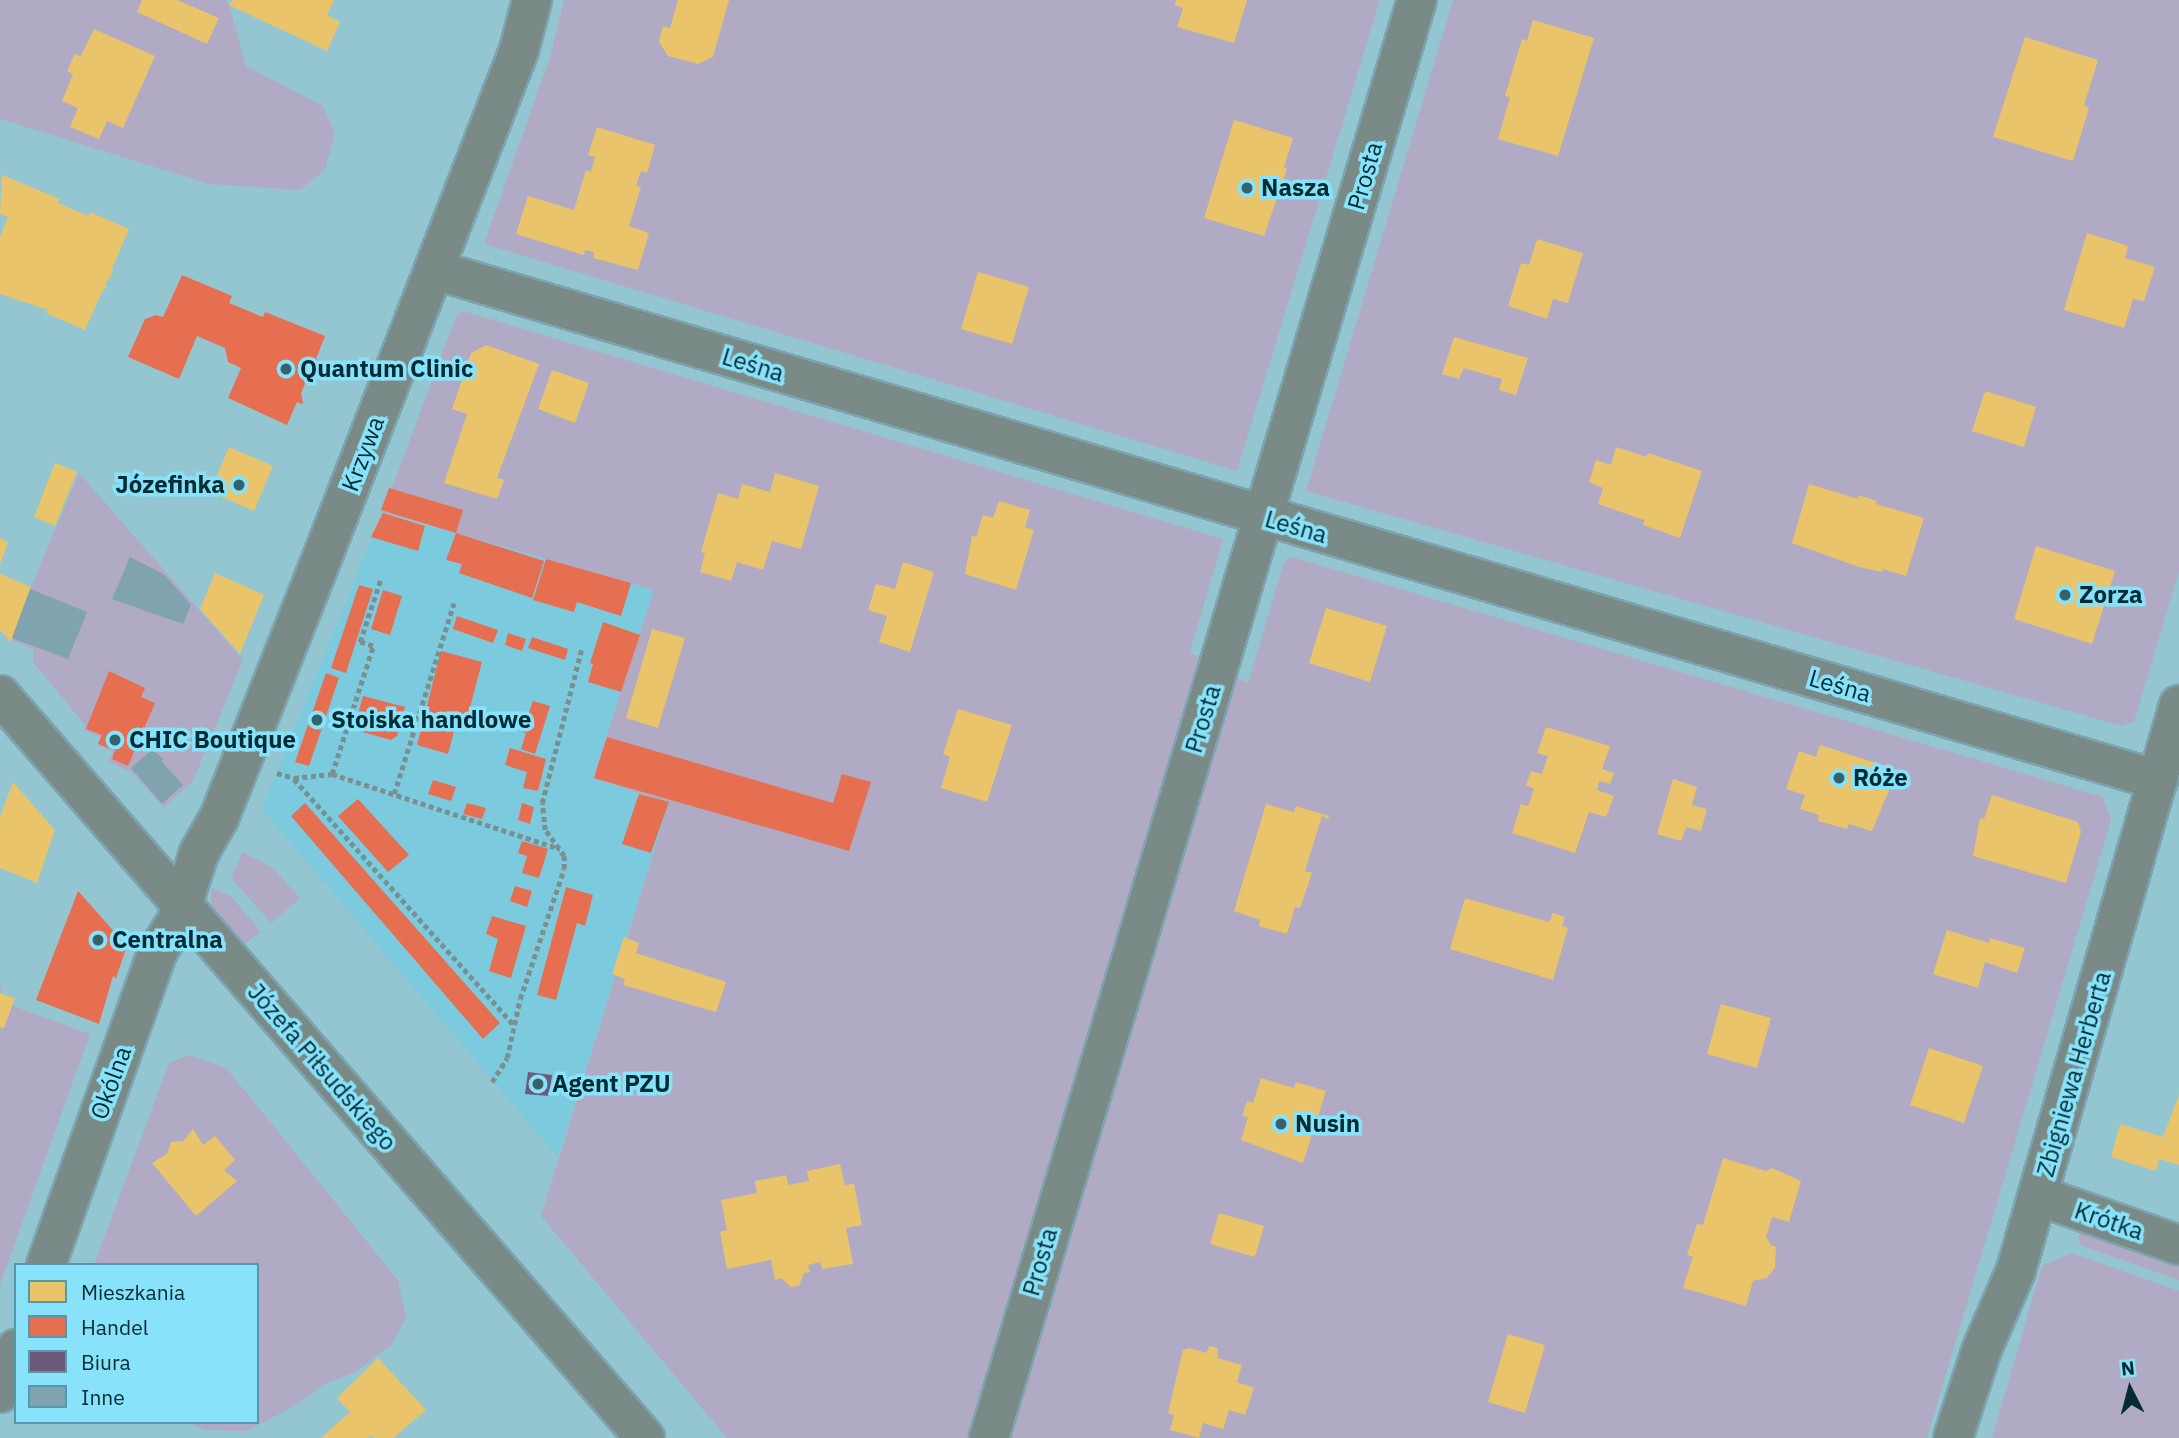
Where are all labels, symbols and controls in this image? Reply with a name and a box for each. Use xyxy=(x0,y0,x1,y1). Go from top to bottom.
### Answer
street label: Prosta xyxy=(1342,139,1388,213)
place label: Nasza xyxy=(1261,174,1330,202)
marker: Nasza xyxy=(1239,180,1255,196)
street label: Leśna xyxy=(719,342,787,388)
place label: Quantum Clinic xyxy=(300,355,473,383)
marker: Quantum Clinic xyxy=(278,361,294,377)
street label: Krzywa xyxy=(336,412,390,496)
place label: Józefinka xyxy=(115,471,225,499)
marker: Józefinka xyxy=(231,477,247,493)
street label: Leśna xyxy=(1262,504,1330,550)
place label: Zorza xyxy=(2079,581,2143,609)
marker: Zorza xyxy=(2057,587,2073,603)
street label: Leśna xyxy=(1806,663,1874,709)
street label: Prosta xyxy=(1179,682,1227,756)
place label: Stoiska handlowe xyxy=(331,706,531,734)
marker: Stoiska handlowe xyxy=(309,712,325,728)
place label: CHIC Boutique xyxy=(129,726,296,754)
marker: CHIC Boutique xyxy=(107,732,123,748)
place label: Róże xyxy=(1853,764,1908,792)
marker: Róże xyxy=(1831,770,1847,786)
place label: Centralna xyxy=(112,926,223,954)
marker: Centralna xyxy=(90,932,106,948)
street label: Zbigniewa Herberta xyxy=(2031,968,2117,1180)
street label: Józefa Piłsudskiego xyxy=(242,978,402,1156)
street label: Okólna xyxy=(85,1043,137,1123)
place label: Agent PZU xyxy=(552,1070,671,1098)
marker: Agent PZU xyxy=(530,1076,546,1092)
place label: Nusin xyxy=(1295,1110,1360,1138)
marker: Nusin xyxy=(1273,1116,1289,1132)
street label: Krótka xyxy=(2071,1196,2147,1246)
street label: Prosta xyxy=(1017,1225,1063,1299)
legend xyxy=(14,1263,259,1424)
text: Mieszkania xyxy=(81,1278,185,1306)
text: Handel xyxy=(81,1313,148,1341)
text: Biura xyxy=(81,1348,131,1376)
north arrow xyxy=(2095,1354,2165,1424)
text: N xyxy=(2120,1355,2136,1381)
text: Inne xyxy=(81,1383,125,1411)

